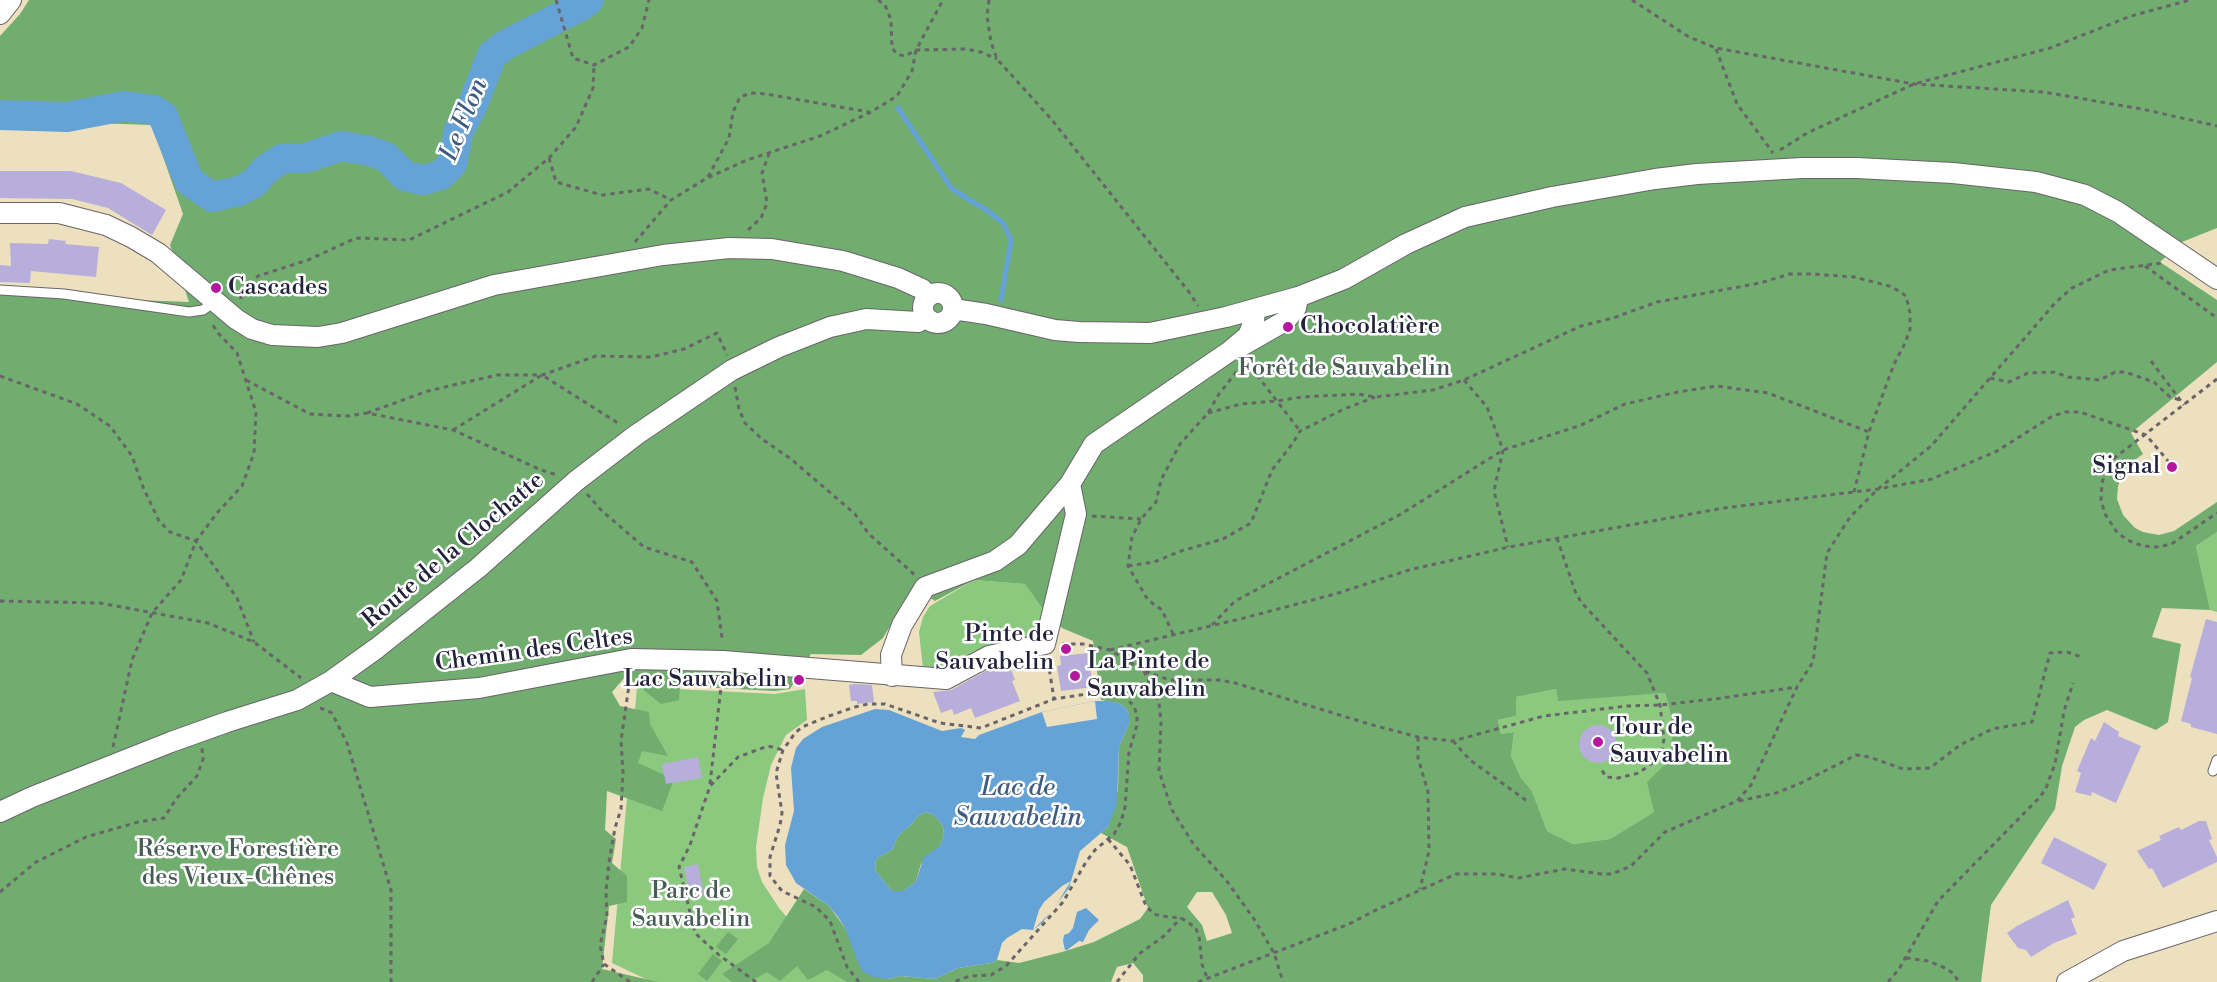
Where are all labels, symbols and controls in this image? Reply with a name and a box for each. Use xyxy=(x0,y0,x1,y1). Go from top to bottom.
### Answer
water label: Le Flon xyxy=(434,74,496,166)
place label: Cascades xyxy=(228,274,328,302)
marker: Cascades xyxy=(209,281,223,295)
place label: Chocolatière xyxy=(1300,313,1440,341)
marker: Chocolatière xyxy=(1281,320,1295,334)
park label: Forêt de Sauvabelin xyxy=(1238,355,1450,383)
place label: Signal xyxy=(2092,453,2160,481)
marker: Signal xyxy=(2165,460,2179,474)
street label: Route de la Clochatte xyxy=(357,467,551,635)
place label: Pinte de Sauvabelin xyxy=(935,621,1054,677)
street label: Chemin des Celtes xyxy=(433,623,635,679)
marker: Pinte de Sauvabelin xyxy=(1059,642,1073,656)
place label: La Pinte de Sauvabelin xyxy=(1087,648,1210,704)
place label: Lac Sauvabelin xyxy=(623,666,787,694)
marker: La Pinte de Sauvabelin xyxy=(1068,669,1082,683)
marker: Lac Sauvabelin xyxy=(792,673,806,687)
place label: Tour de Sauvabelin xyxy=(1610,714,1729,770)
marker: Tour de Sauvabelin xyxy=(1591,735,1605,749)
water label: Lac de Sauvabelin xyxy=(954,773,1082,834)
park label: Réserve Forestière des Vieux-Chênes xyxy=(137,836,339,892)
park label: Parc de Sauvabelin xyxy=(632,878,750,934)

